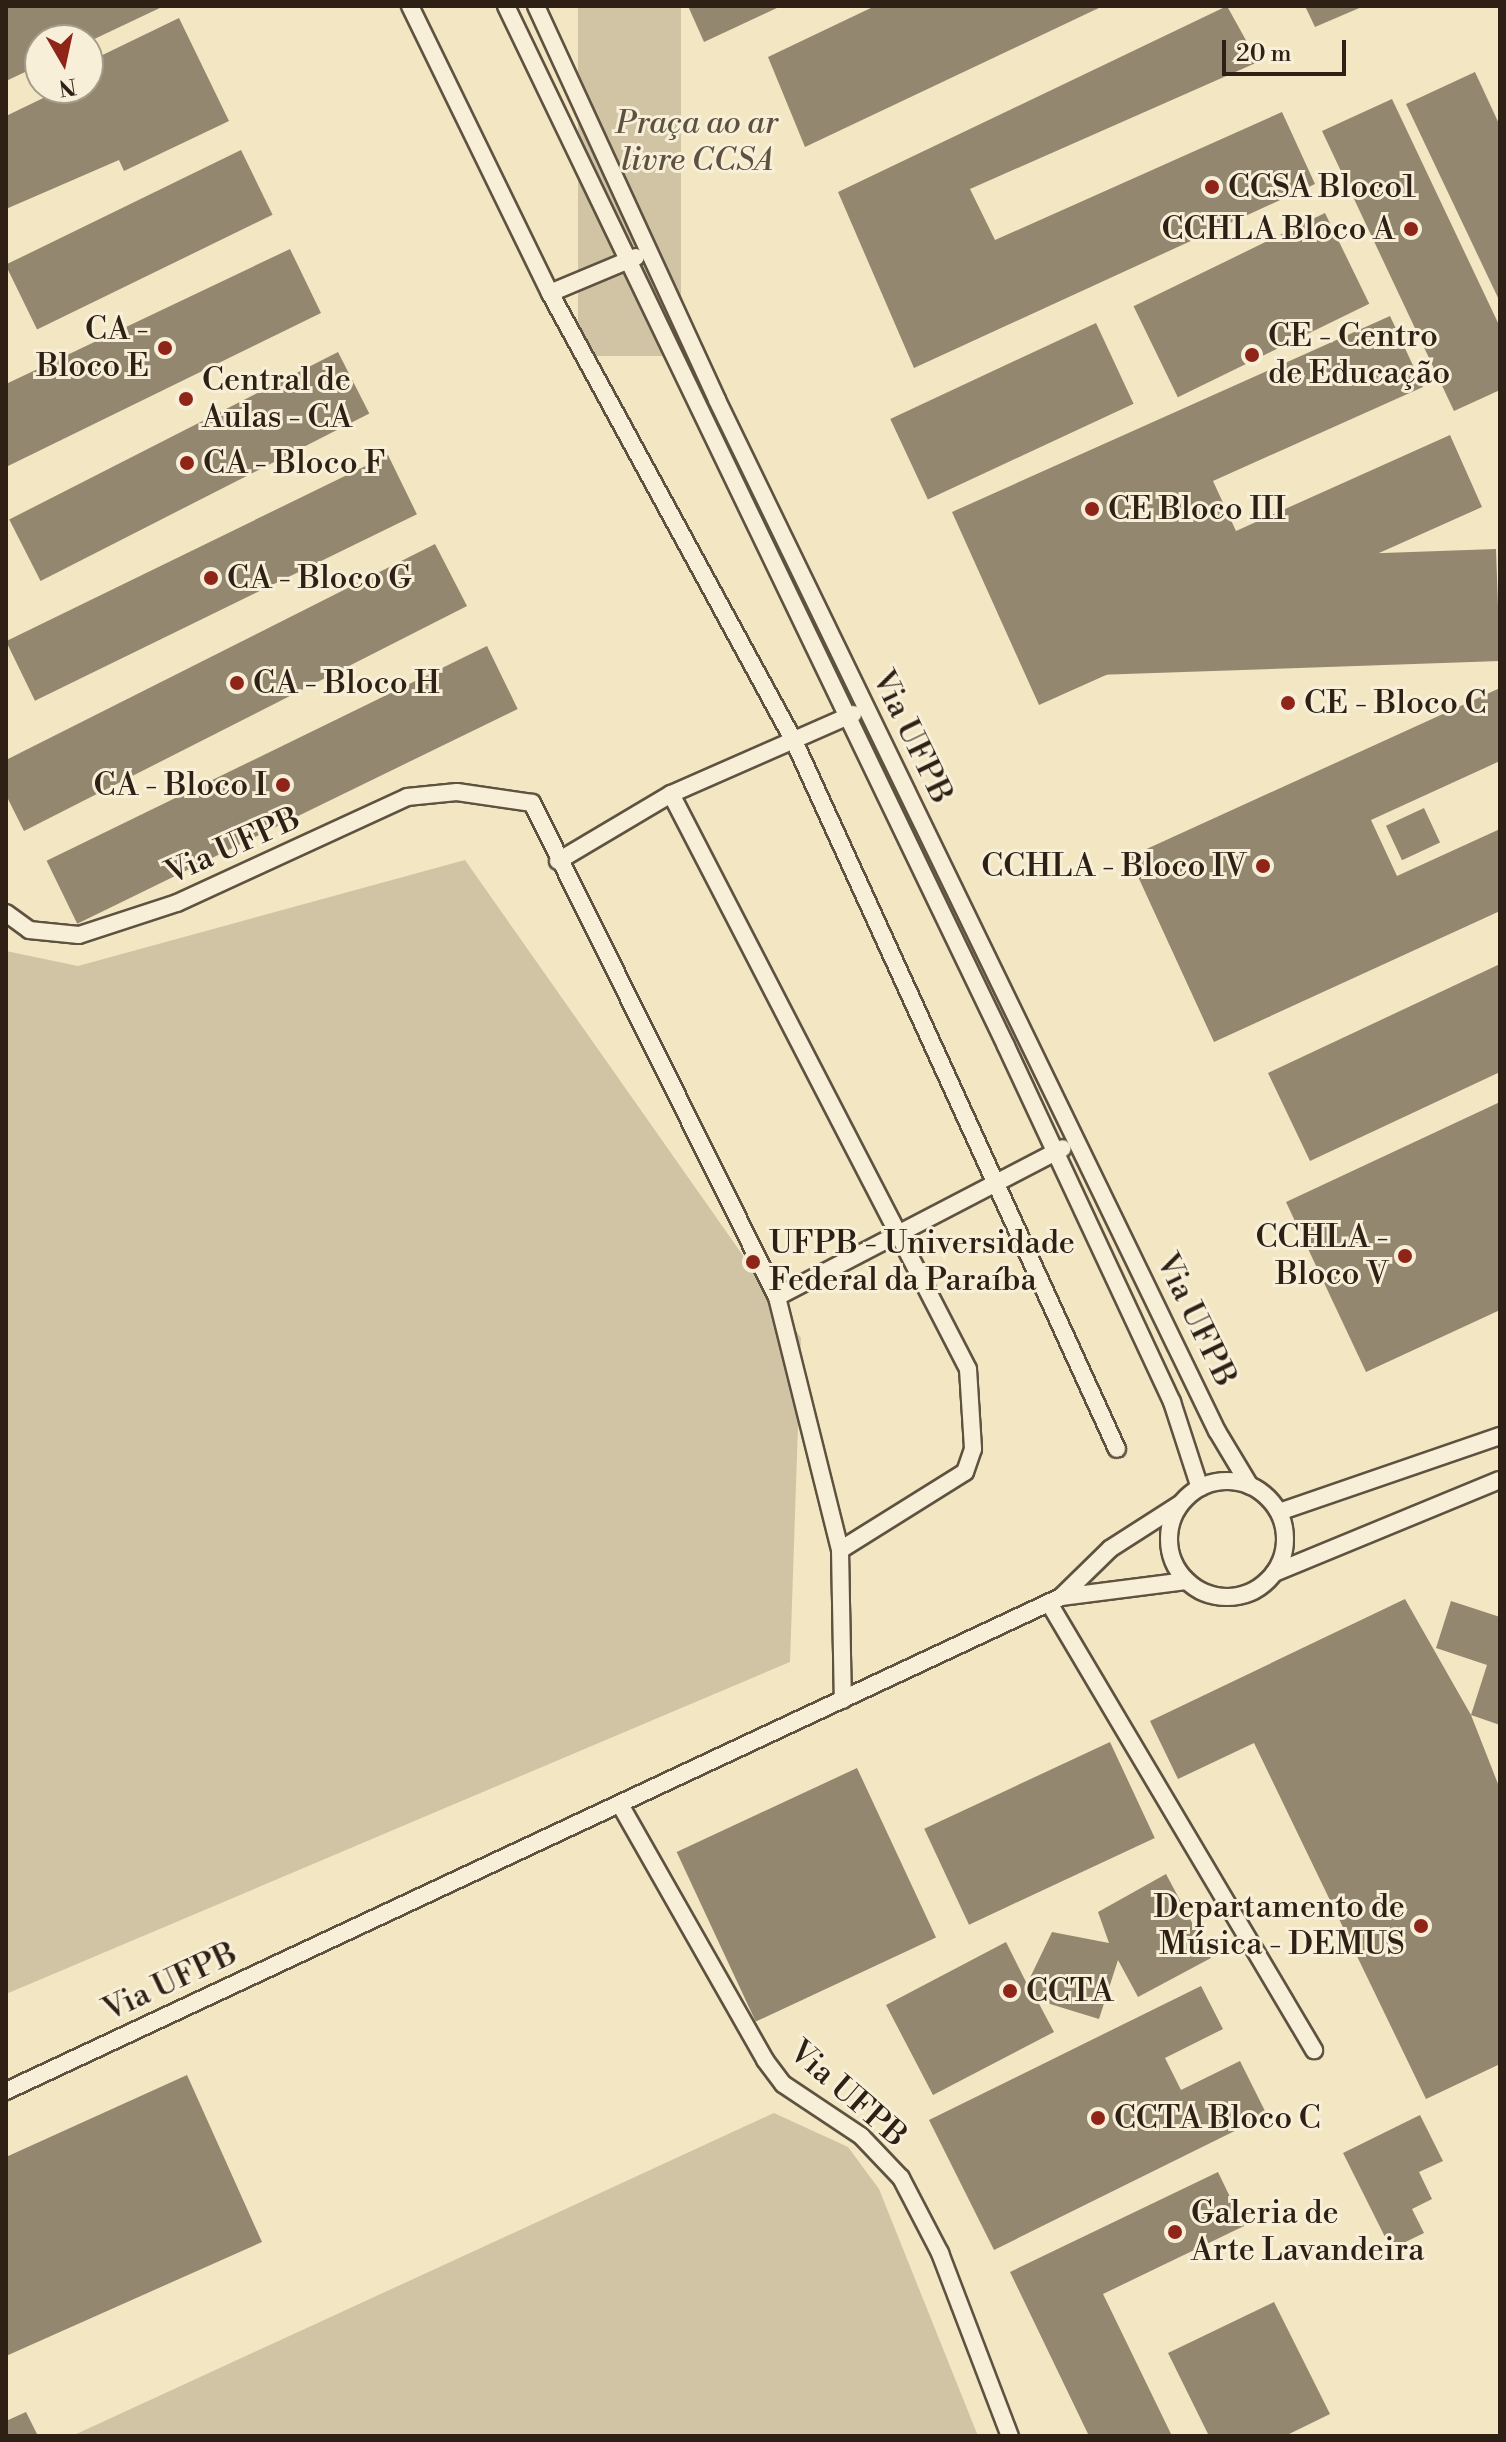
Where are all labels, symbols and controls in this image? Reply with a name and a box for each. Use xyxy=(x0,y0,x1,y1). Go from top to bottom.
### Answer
north arrow xyxy=(24,24,104,104)
scale bar xyxy=(1226,24,1350,74)
text: 20 m xyxy=(1236,39,1292,69)
text: N xyxy=(57,72,78,101)
park label: Praça ao ar livre CCSA xyxy=(616,105,778,180)
place label: CCSA Bloco1 xyxy=(1228,168,1416,206)
marker: CCSA Bloco1 xyxy=(1203,178,1221,196)
place label: CCHLA Bloco A xyxy=(1162,210,1395,248)
marker: CCHLA Bloco A xyxy=(1402,220,1420,238)
place label: CA - Bloco E xyxy=(36,311,149,386)
place label: CE - Centro de Educação xyxy=(1268,318,1450,393)
marker: CA - Bloco E xyxy=(156,339,174,357)
marker: CE - Centro de Educação xyxy=(1243,346,1261,364)
place label: Central de Aulas - CA xyxy=(202,362,352,437)
marker: Central de Aulas - CA xyxy=(177,390,195,408)
place label: CA - Bloco F xyxy=(203,444,385,482)
marker: CA - Bloco F xyxy=(178,454,196,472)
place label: CE Bloco III xyxy=(1108,490,1286,528)
marker: CE Bloco III xyxy=(1083,500,1101,518)
place label: CA - Bloco G xyxy=(227,559,412,597)
marker: CA - Bloco G xyxy=(202,569,220,587)
place label: CA - Bloco H xyxy=(253,664,440,702)
street label: Via UFPB xyxy=(863,664,961,810)
marker: CA - Bloco H xyxy=(228,674,246,692)
place label: CE - Bloco C xyxy=(1304,684,1487,722)
marker: CE - Bloco C xyxy=(1279,694,1297,712)
place label: CA - Bloco I xyxy=(94,766,267,804)
marker: CA - Bloco I xyxy=(274,776,292,794)
street label: Via UFPB xyxy=(160,799,306,893)
place label: CCHLA - Bloco IV xyxy=(981,847,1247,885)
marker: CCHLA - Bloco IV xyxy=(1254,857,1272,875)
place label: CCHLA - Bloco V xyxy=(1256,1219,1389,1294)
place label: UFPB - Universidade Federal da Paraíba xyxy=(769,1225,1075,1300)
street label: Via UFPB xyxy=(1147,1247,1245,1393)
marker: CCHLA - Bloco V xyxy=(1396,1247,1414,1265)
marker: UFPB - Universidade Federal da Paraíba xyxy=(744,1253,762,1271)
place label: Departamento de Música - DEMUS xyxy=(1153,1889,1405,1964)
marker: Departamento de Música - DEMUS xyxy=(1412,1917,1430,1935)
street label: Via UFPB xyxy=(97,1934,243,2030)
place label: CCTA xyxy=(1026,1972,1114,2010)
marker: CCTA xyxy=(1001,1982,1019,2000)
street label: Via UFPB xyxy=(781,2032,915,2156)
place label: CCTA Bloco C xyxy=(1114,2099,1321,2137)
marker: CCTA Bloco C xyxy=(1089,2109,1107,2127)
place label: Galeria de Arte Lavandeira xyxy=(1191,2195,1424,2270)
marker: Galeria de Arte Lavandeira xyxy=(1166,2223,1184,2241)

